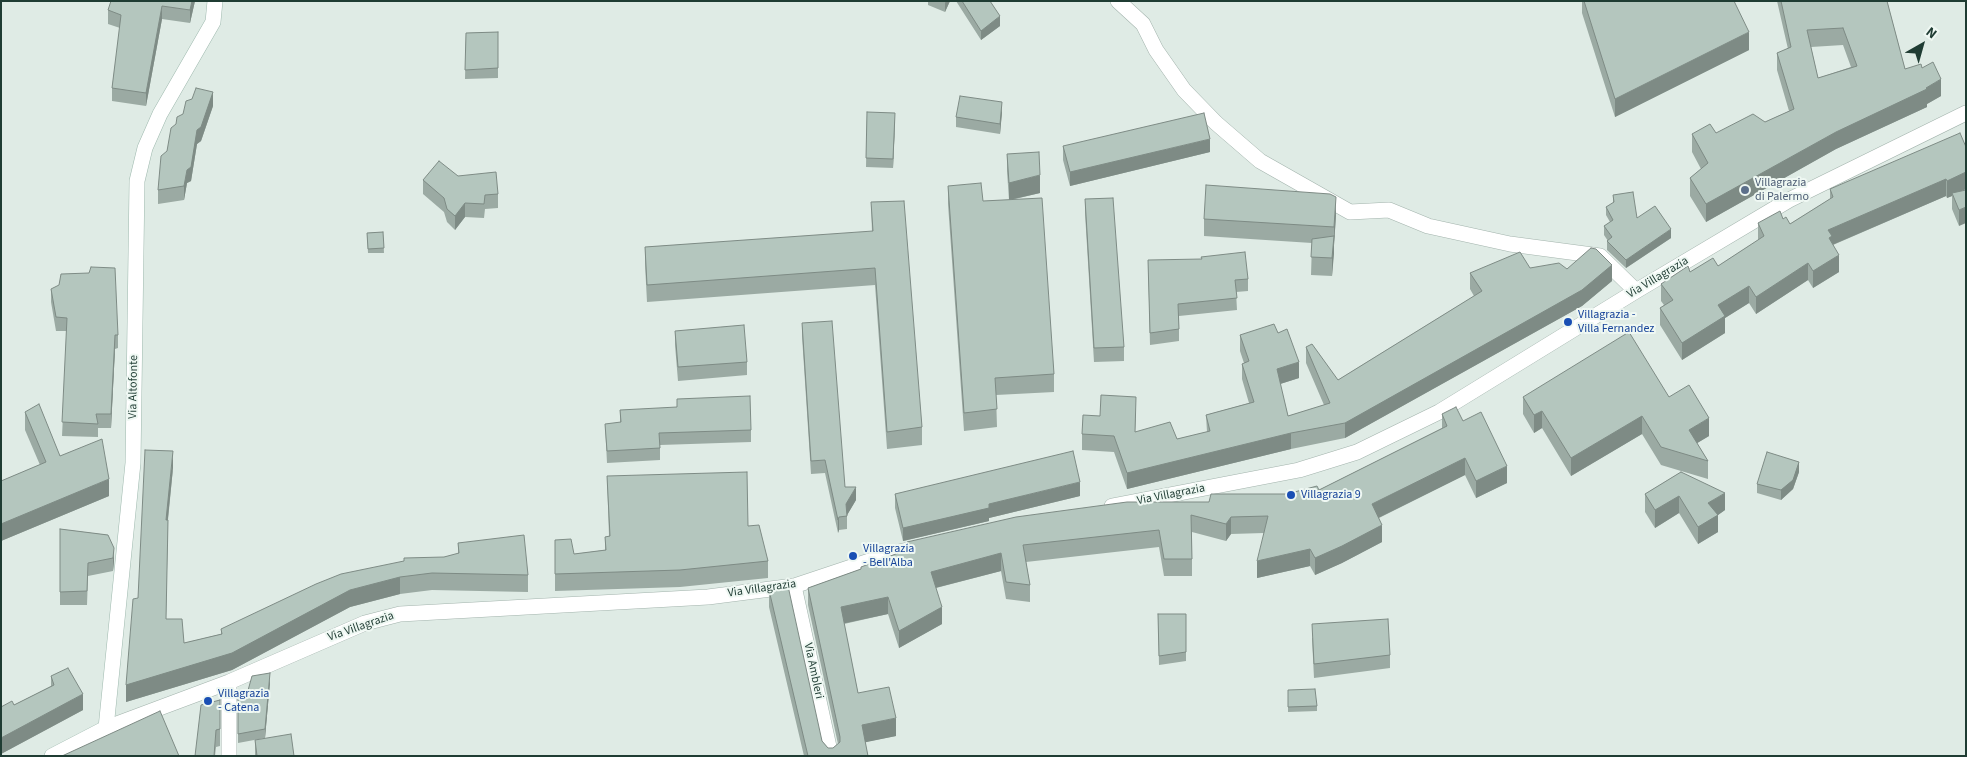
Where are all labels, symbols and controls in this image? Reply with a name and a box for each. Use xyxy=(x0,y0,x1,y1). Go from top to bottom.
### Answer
north arrow xyxy=(1897,20,1947,70)
text: N xyxy=(1921,22,1941,44)
place label: Villagrazia di Palermo xyxy=(1755,176,1809,204)
marker: Villagrazia di Palermo xyxy=(1739,184,1751,196)
street label: Via Villagrazia xyxy=(1625,254,1691,302)
place label: Villagrazia - Villa Fernandez xyxy=(1578,308,1654,336)
marker: Villagrazia - Villa Fernandez xyxy=(1562,316,1574,328)
street label: Via Altofonte xyxy=(126,355,142,419)
street label: Via Villagrazia xyxy=(1136,481,1206,509)
place label: Villagrazia 9 xyxy=(1301,488,1361,502)
marker: Villagrazia 9 xyxy=(1285,489,1297,501)
place label: Villagrazia - Bell'Alba xyxy=(863,542,914,570)
marker: Villagrazia - Bell'Alba xyxy=(847,550,859,562)
street label: Via Villagrazia xyxy=(727,577,797,601)
street label: Via Villagrazia xyxy=(326,609,396,645)
street label: Via Ambleri xyxy=(800,642,826,700)
place label: Villagrazia - Catena xyxy=(218,687,269,715)
marker: Villagrazia - Catena xyxy=(202,695,214,707)

